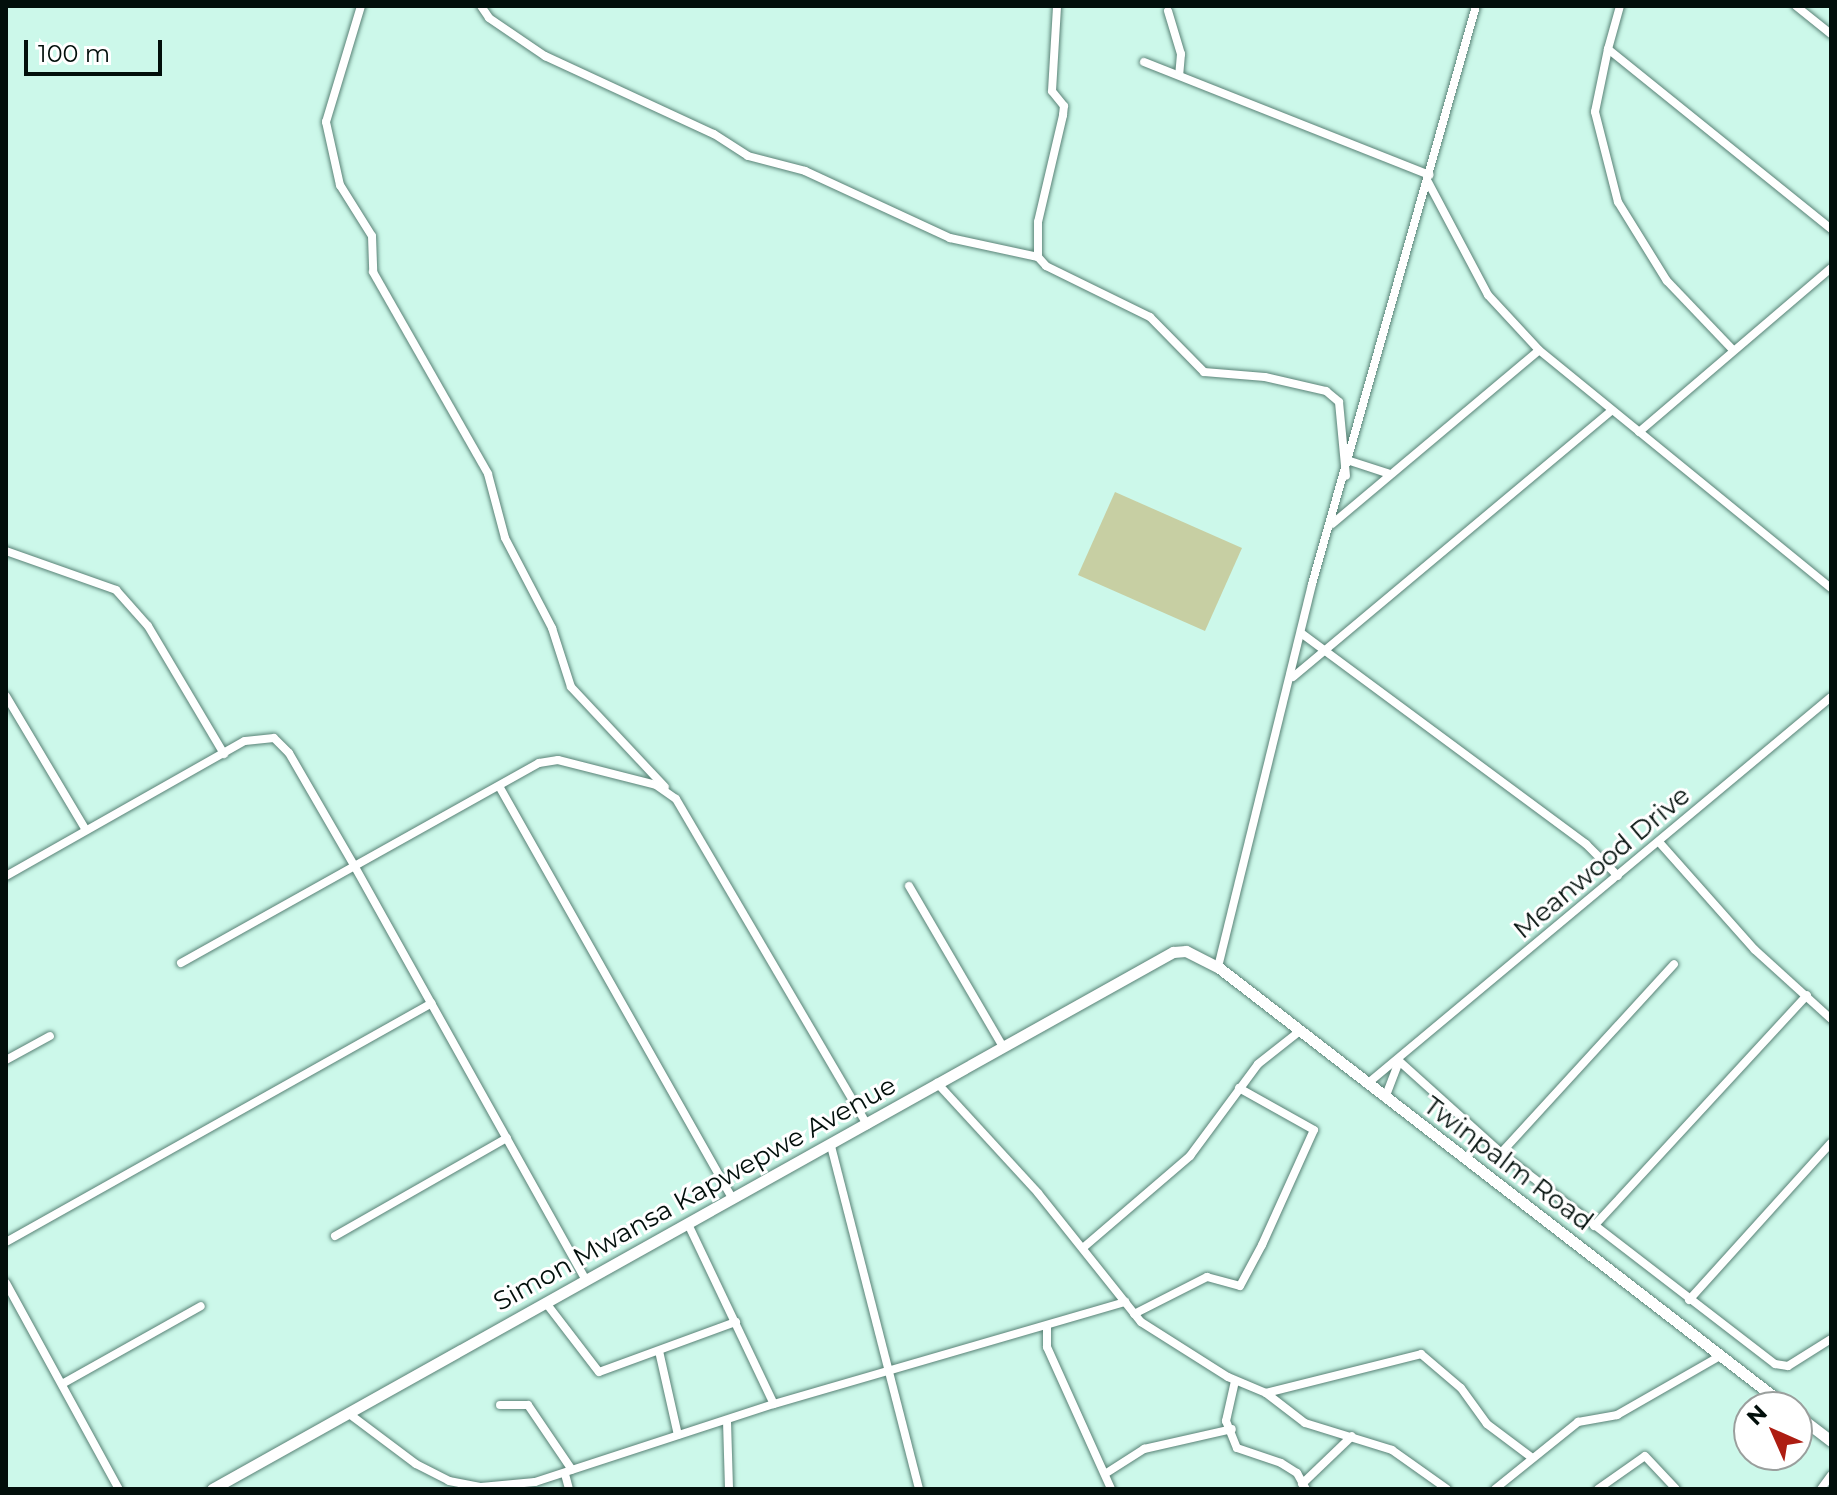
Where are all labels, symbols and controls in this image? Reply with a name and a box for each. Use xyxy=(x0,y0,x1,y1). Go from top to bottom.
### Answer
scale bar xyxy=(28,24,166,74)
text: 100 m xyxy=(38,39,110,68)
street label: Meanwood Drive xyxy=(1508,780,1696,946)
street label: Simon Mwansa Kapwepwe Avenue xyxy=(488,1070,902,1318)
street label: Twinpalm Road xyxy=(1417,1090,1599,1238)
north arrow xyxy=(1733,1391,1813,1471)
text: N xyxy=(1741,1399,1773,1431)

